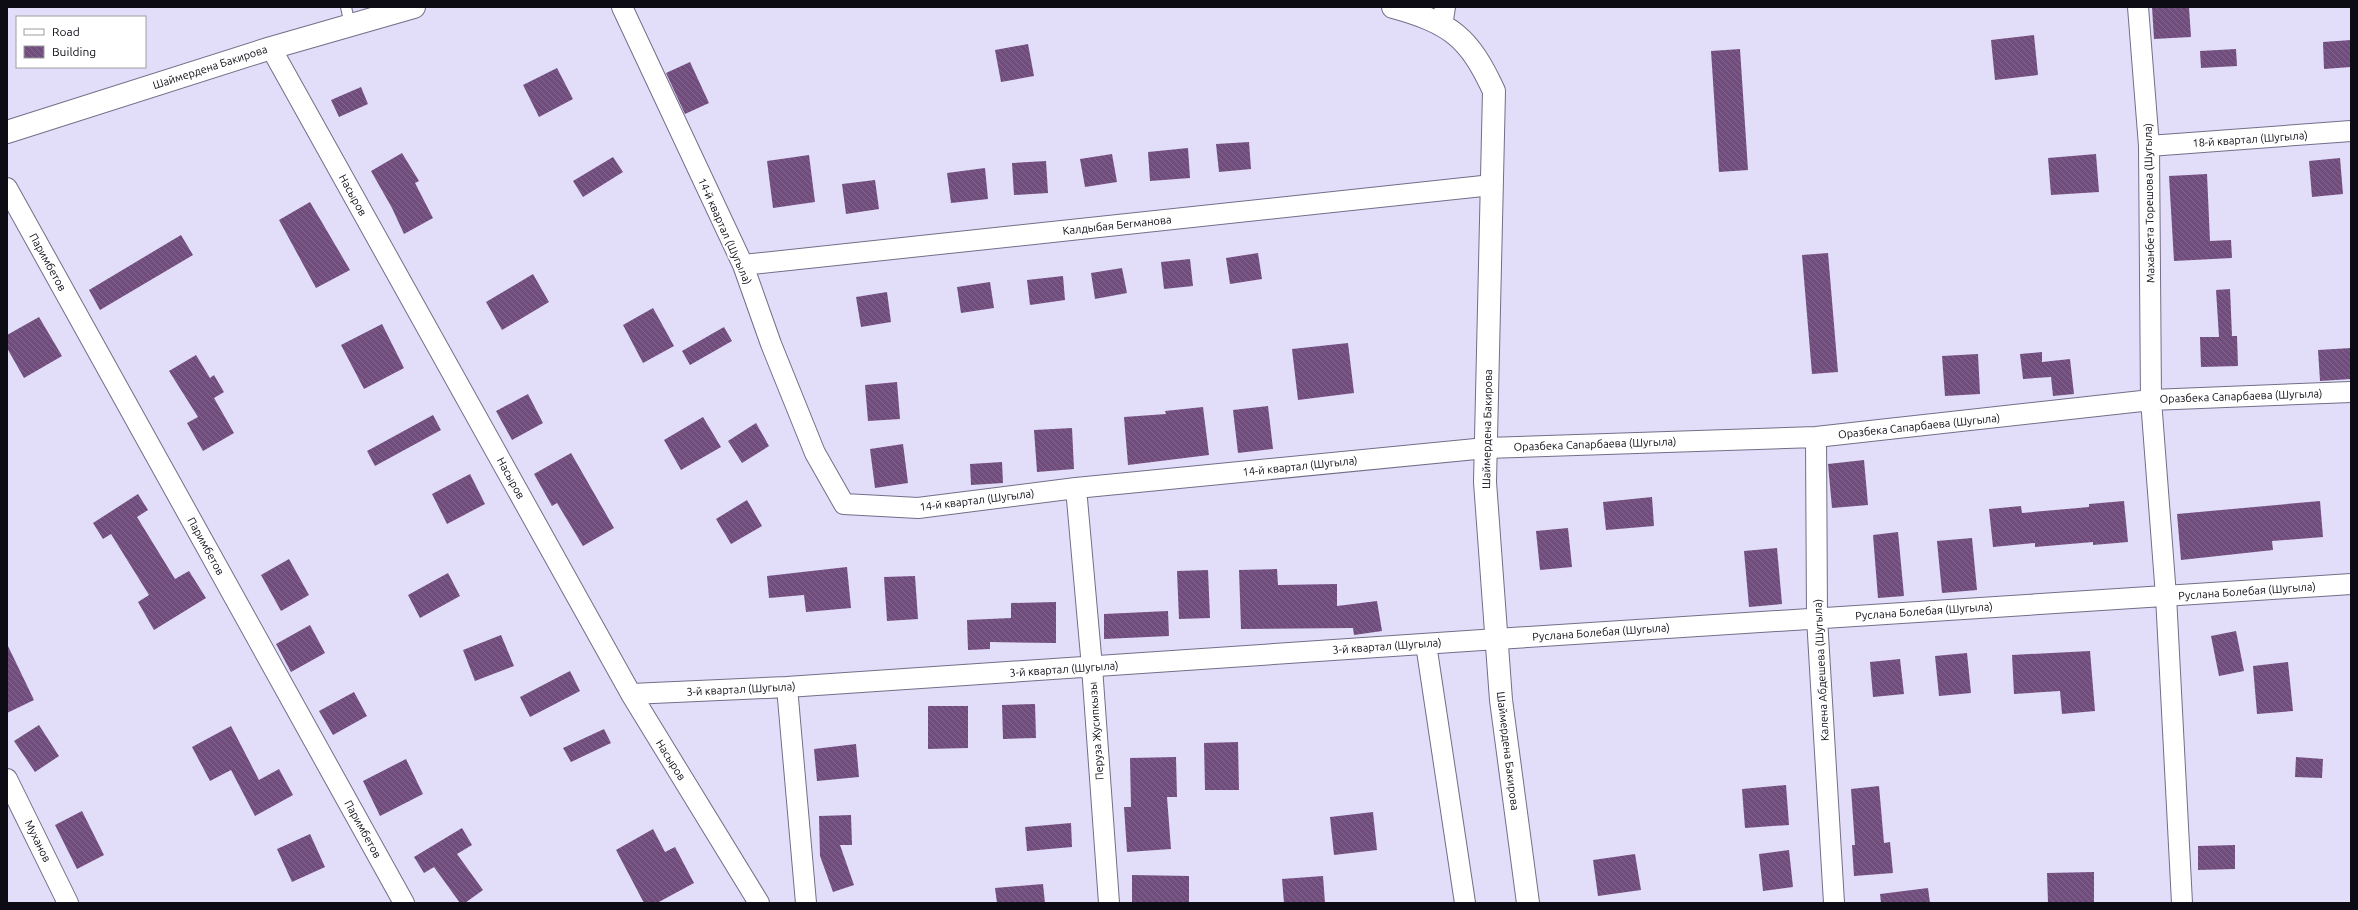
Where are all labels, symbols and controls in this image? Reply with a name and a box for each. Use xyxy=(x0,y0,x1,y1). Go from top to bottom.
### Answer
legend xyxy=(16,16,146,68)
text: Road xyxy=(52,25,80,38)
street label: Шаймердена Бакирова xyxy=(151,43,269,91)
text: Building xyxy=(52,45,96,58)
street label: Маханбета Торешова (Шугыла) xyxy=(2142,123,2157,283)
street label: 18-й квартал (Шугыла) xyxy=(2192,129,2308,150)
street label: Насыров xyxy=(337,172,369,218)
street label: 14-й квартал (Шугыла) xyxy=(695,176,754,287)
street label: Калдыбая Бегманова xyxy=(1062,213,1172,237)
street label: Паримбетов xyxy=(27,231,69,293)
street label: Шаймердена Бакирова xyxy=(1480,369,1494,489)
street label: Оразбека Сапарбаева (Шугыла) xyxy=(2159,387,2323,406)
street label: Оразбека Сапарбаева (Шугыла) xyxy=(1837,412,2001,441)
street label: Оразбека Сапарбаева (Шугыла) xyxy=(1513,435,1677,454)
street label: 14-й квартал (Шугыла) xyxy=(1242,454,1358,479)
street label: Насыров xyxy=(495,455,527,501)
street label: 14-й квартал (Шугыла) xyxy=(919,487,1035,514)
street label: Паримбетов xyxy=(185,515,227,577)
street label: Руслана Болебая (Шугыла) xyxy=(2178,580,2316,603)
street label: Калена Абдешева (Шугыла) xyxy=(1811,599,1832,741)
street label: Руслана Болебая (Шугыла) xyxy=(1855,600,1993,623)
street label: Руслана Болебая (Шугыла) xyxy=(1532,621,1670,644)
street label: 3-й квартал (Шугыла) xyxy=(1332,636,1442,657)
street label: 3-й квартал (Шугыла) xyxy=(1009,659,1119,680)
street label: 3-й квартал (Шугыла) xyxy=(686,680,796,699)
street label: Перуза Жусипкызы xyxy=(1087,681,1105,781)
street label: Шаймердена Бакирова xyxy=(1495,691,1521,811)
street label: Насыров xyxy=(654,738,688,782)
street label: Паримбетов xyxy=(342,798,384,860)
street label: Муханов xyxy=(23,818,53,864)

